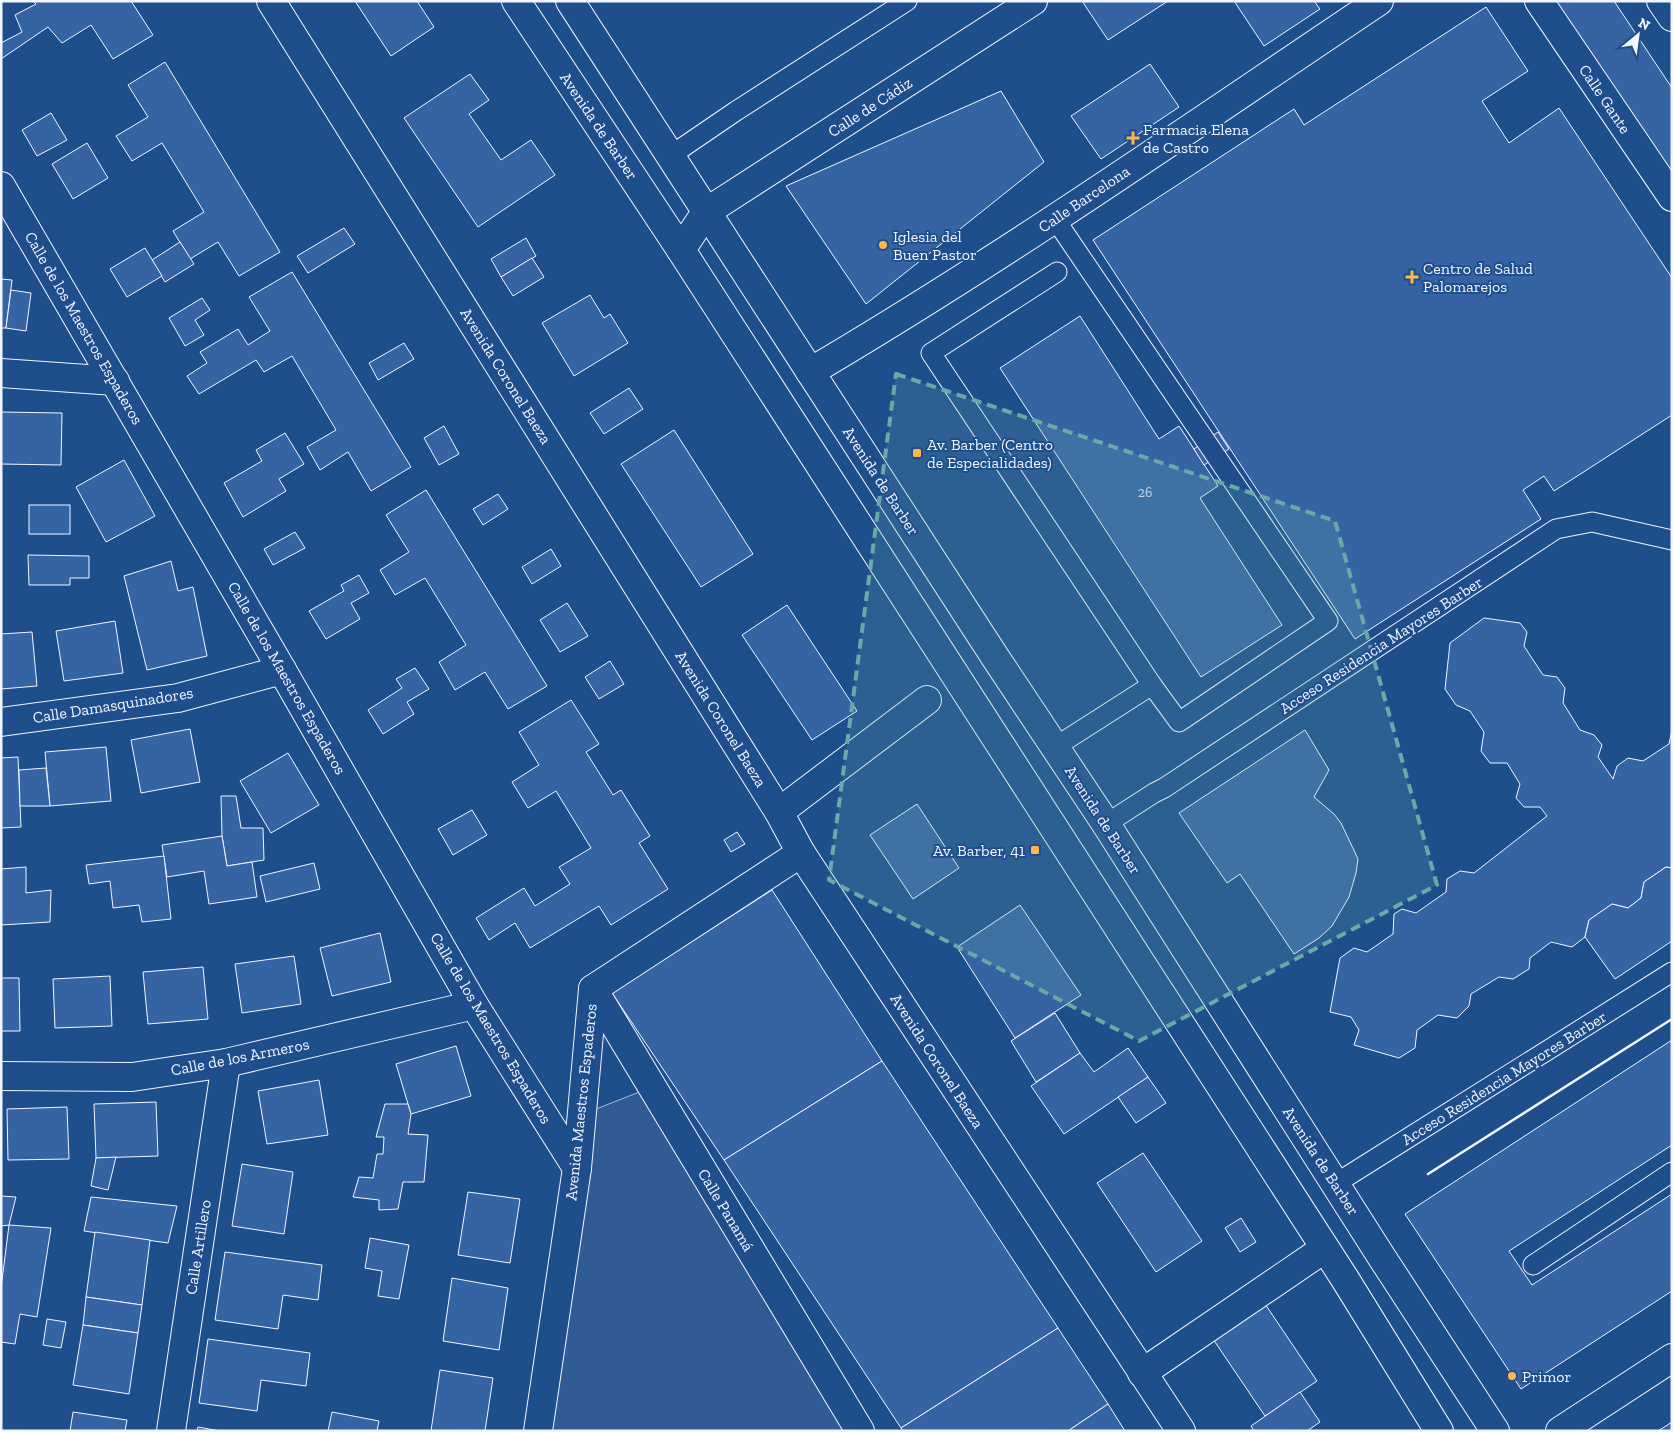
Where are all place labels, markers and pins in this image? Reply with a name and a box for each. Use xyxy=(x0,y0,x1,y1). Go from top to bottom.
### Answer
place label: Farmacia Elena de Castro xyxy=(1143,120,1249,157)
marker: Farmacia Elena de Castro xyxy=(1127,132,1139,144)
place label: Iglesia del Buen Pastor xyxy=(893,227,977,264)
marker: Iglesia del Buen Pastor xyxy=(877,239,889,251)
place label: Centro de Salud Palomarejos xyxy=(1423,259,1533,296)
marker: Centro de Salud Palomarejos xyxy=(1405,270,1419,284)
place label: Av. Barber (Centro de Especialidades) xyxy=(927,435,1053,472)
marker: Av. Barber (Centro de Especialidades) xyxy=(911,447,923,459)
place label: Av. Barber, 41 xyxy=(933,841,1025,860)
marker: Av. Barber, 41 xyxy=(1029,844,1041,856)
place label: Primor xyxy=(1522,1367,1571,1386)
marker: Primor xyxy=(1506,1370,1518,1382)

